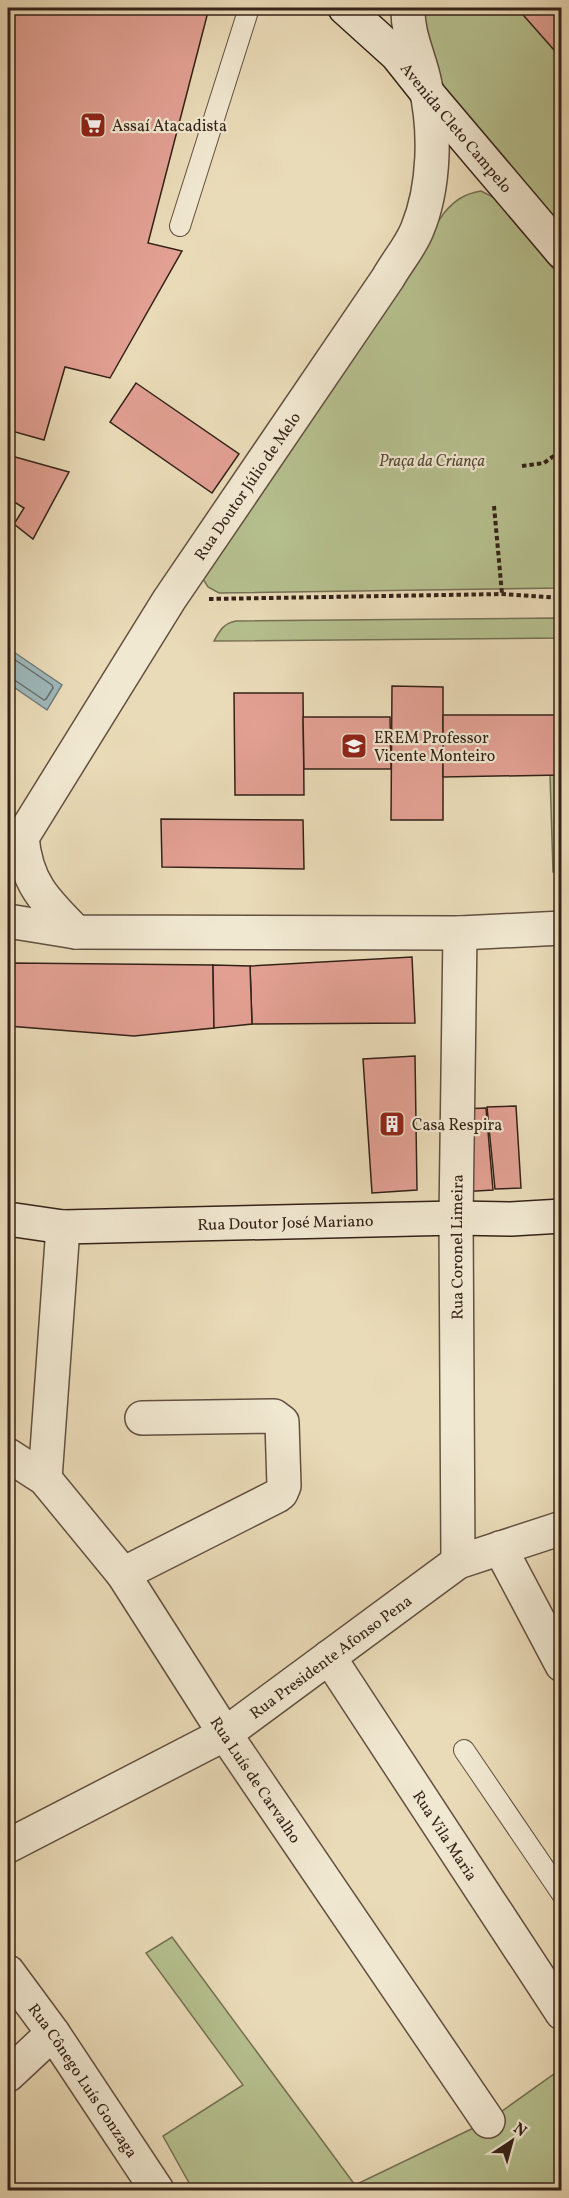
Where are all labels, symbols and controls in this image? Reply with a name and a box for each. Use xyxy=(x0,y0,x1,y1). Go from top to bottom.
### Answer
street label: Avenida Cleto Campelo xyxy=(394,59,516,198)
supermarket icon: Assaí Atacadista xyxy=(78,110,108,140)
place label: Assaí Atacadista xyxy=(112,116,227,138)
street label: Rua Doutor Júlio de Melo xyxy=(190,408,307,566)
park label: Praça da Criança xyxy=(379,451,485,473)
place label: EREM Professor Vicente Monteiro xyxy=(374,728,495,768)
school or university icon: EREM Professor Vicente Monteiro xyxy=(339,731,369,761)
building icon: Casa Respira xyxy=(377,1109,407,1139)
place label: Casa Respira xyxy=(412,1115,502,1137)
street label: Rua Coronel Limeira xyxy=(447,1174,470,1320)
street label: Rua Doutor José Mariano xyxy=(197,1211,374,1237)
street label: Rua Presidente Afonso Pena xyxy=(246,1591,417,1725)
street label: Rua Luís de Carvalho xyxy=(204,1713,305,1848)
street label: Rua Vila Maria xyxy=(406,1787,482,1886)
street label: Rua Cônego Luís Gonzaga xyxy=(22,2000,142,2163)
north arrow xyxy=(482,2111,542,2171)
text: N xyxy=(508,2118,531,2143)

